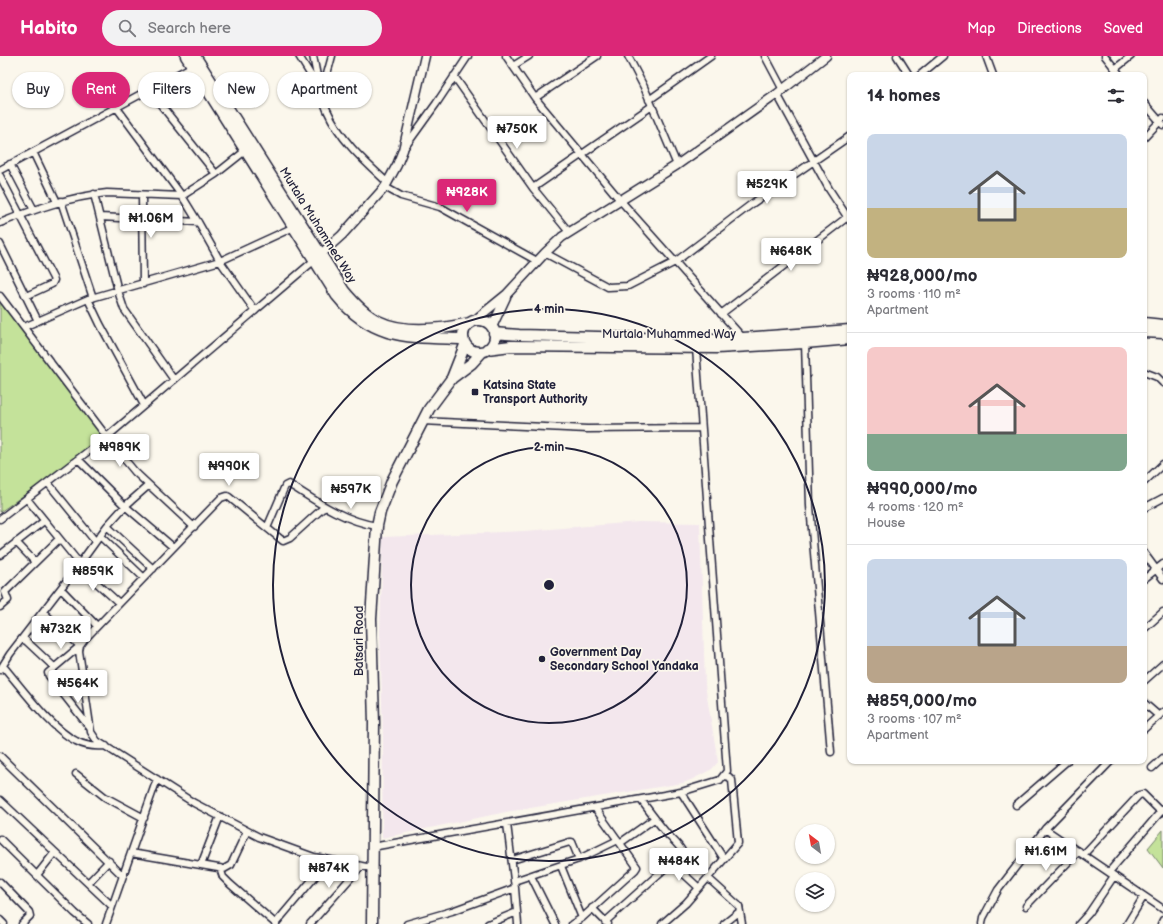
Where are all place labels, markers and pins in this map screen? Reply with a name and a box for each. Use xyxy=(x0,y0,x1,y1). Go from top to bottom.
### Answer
pin: ₦750K xyxy=(489,116,545,150)
pin: ₦529K xyxy=(739,171,795,205)
pin: ₦928K xyxy=(439,179,495,213)
pin: ₦1.06M xyxy=(118,205,184,239)
pin: ₦648K xyxy=(763,238,819,272)
place label: Katsina State Transport Authority xyxy=(483,378,588,407)
marker: Katsina State Transport Authority xyxy=(470,387,480,397)
pin: ₦989K xyxy=(92,434,148,468)
pin: ₦990K xyxy=(201,453,257,487)
pin: ₦597K xyxy=(323,476,379,510)
pin: ₦859K xyxy=(65,558,121,592)
centre of rings xyxy=(542,578,556,592)
pin: ₦732K xyxy=(33,616,89,650)
place label: Government Day Secondary School Yandaka xyxy=(550,645,699,674)
marker: Government Day Secondary School Yandaka xyxy=(537,654,547,664)
pin: ₦564K xyxy=(50,670,106,704)
pin: ₦1.61M xyxy=(1013,838,1079,872)
pin: ₦484K xyxy=(651,848,707,882)
pin: ₦874K xyxy=(301,855,357,889)

